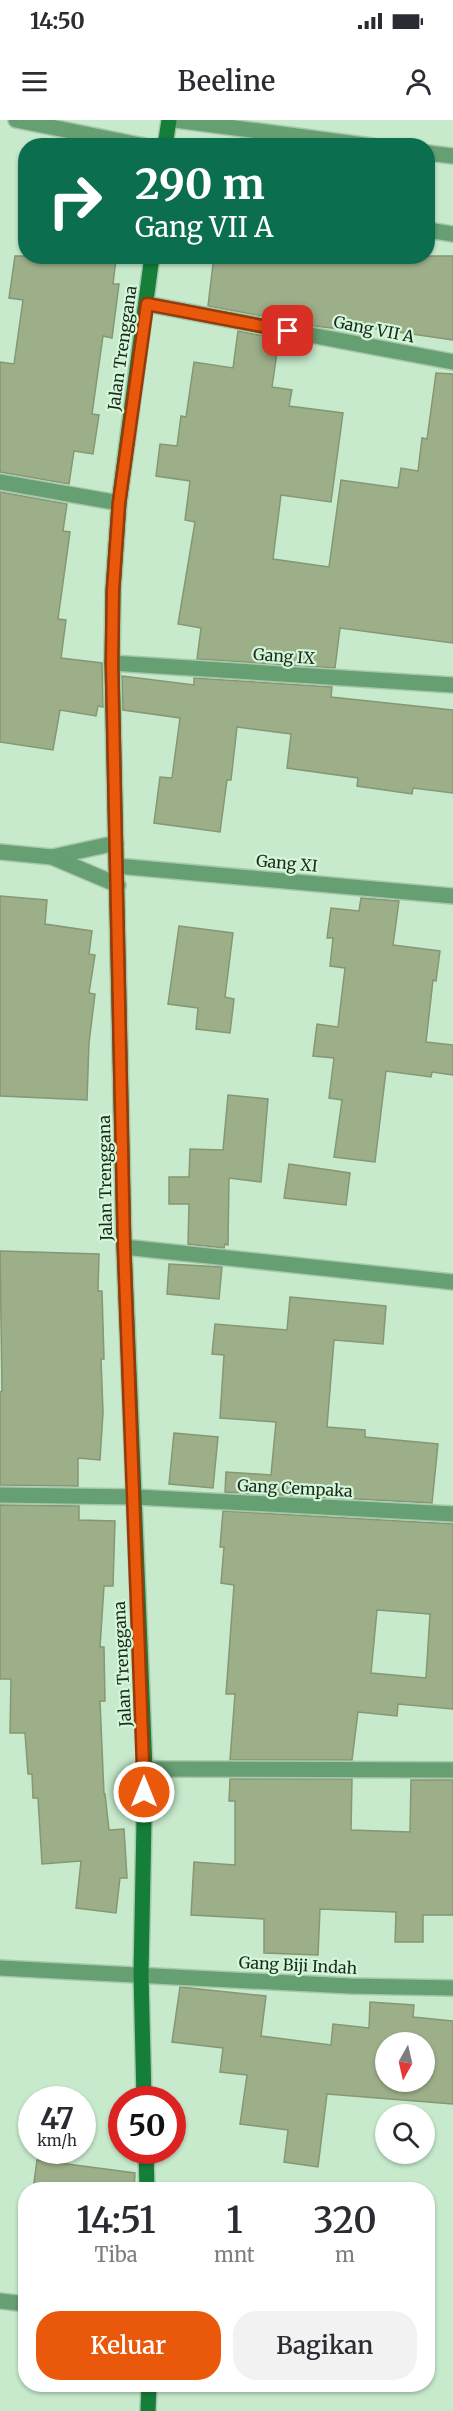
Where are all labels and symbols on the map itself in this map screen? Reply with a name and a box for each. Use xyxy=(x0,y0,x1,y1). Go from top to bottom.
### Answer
street label: Jalan Trenggana xyxy=(103,284,141,413)
pin xyxy=(262,305,313,356)
street label: Gang VII A xyxy=(332,311,417,347)
street label: Gang IX xyxy=(253,644,316,668)
street label: Gang XI xyxy=(255,850,319,876)
street label: Jalan Trenggana xyxy=(94,1114,116,1242)
street label: Gang Cempaka xyxy=(237,1475,354,1501)
street label: Jalan Trenggana xyxy=(109,1600,135,1728)
position arrow xyxy=(112,1760,176,1824)
street label: Gang Biji Indah xyxy=(238,1952,358,1978)
north arrow xyxy=(375,2032,435,2092)
speed limit sign: 50 xyxy=(108,2086,186,2164)

